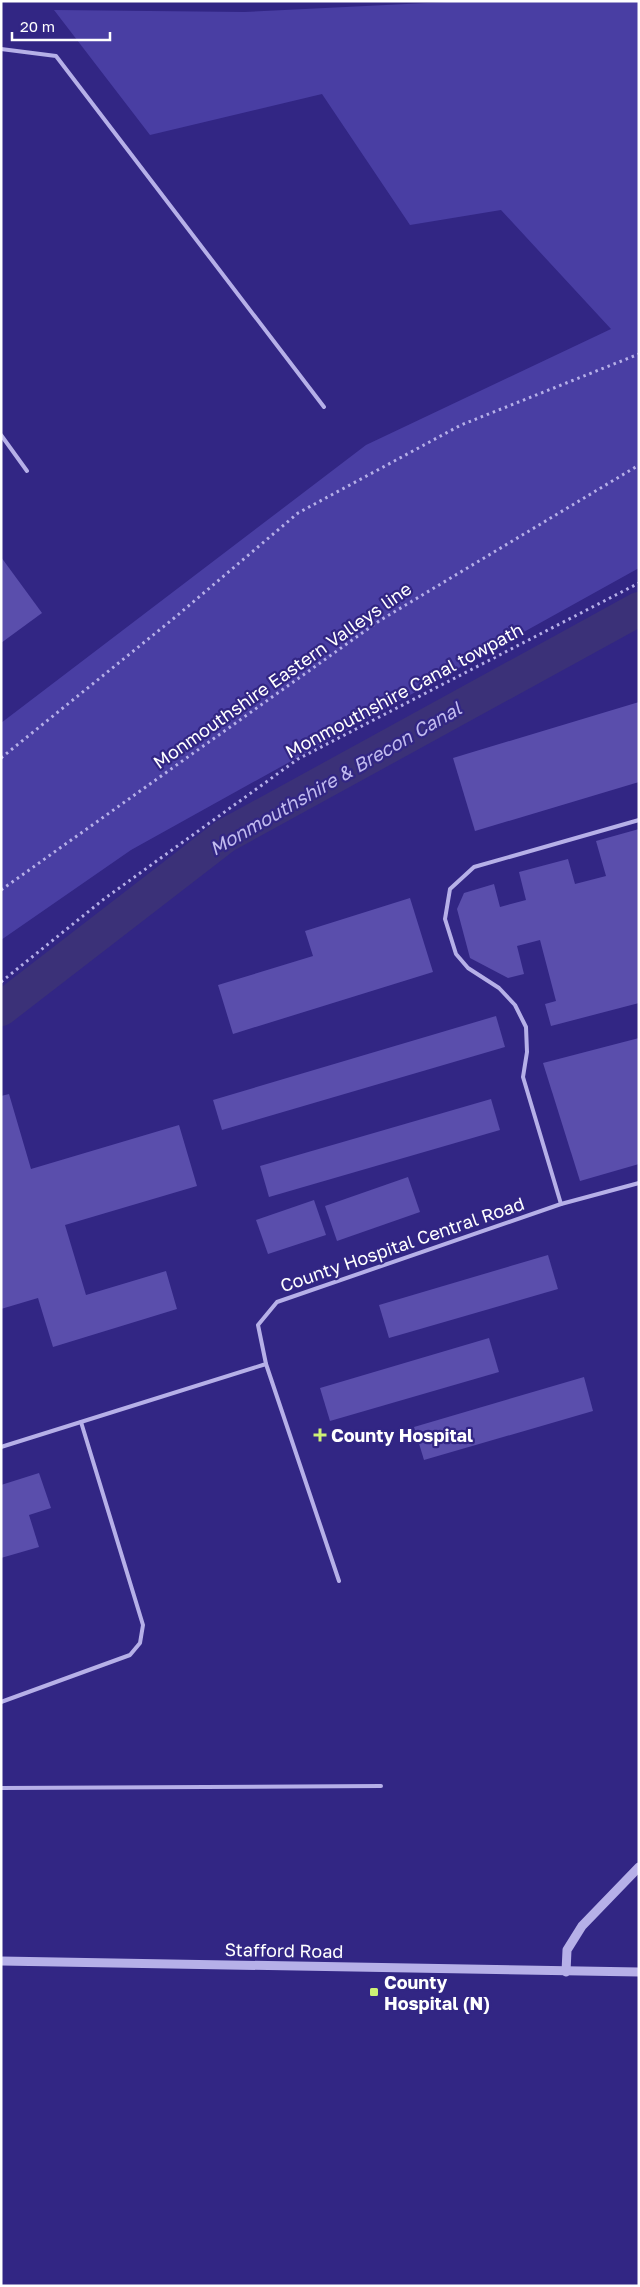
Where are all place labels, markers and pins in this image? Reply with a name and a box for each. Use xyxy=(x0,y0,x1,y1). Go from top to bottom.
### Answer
place label: County Hospital xyxy=(331,1424,473,1446)
marker: County Hospital xyxy=(313,1428,327,1442)
place label: County Hospital (N) xyxy=(384,1971,490,2014)
marker: County Hospital (N) xyxy=(368,1986,380,1998)

